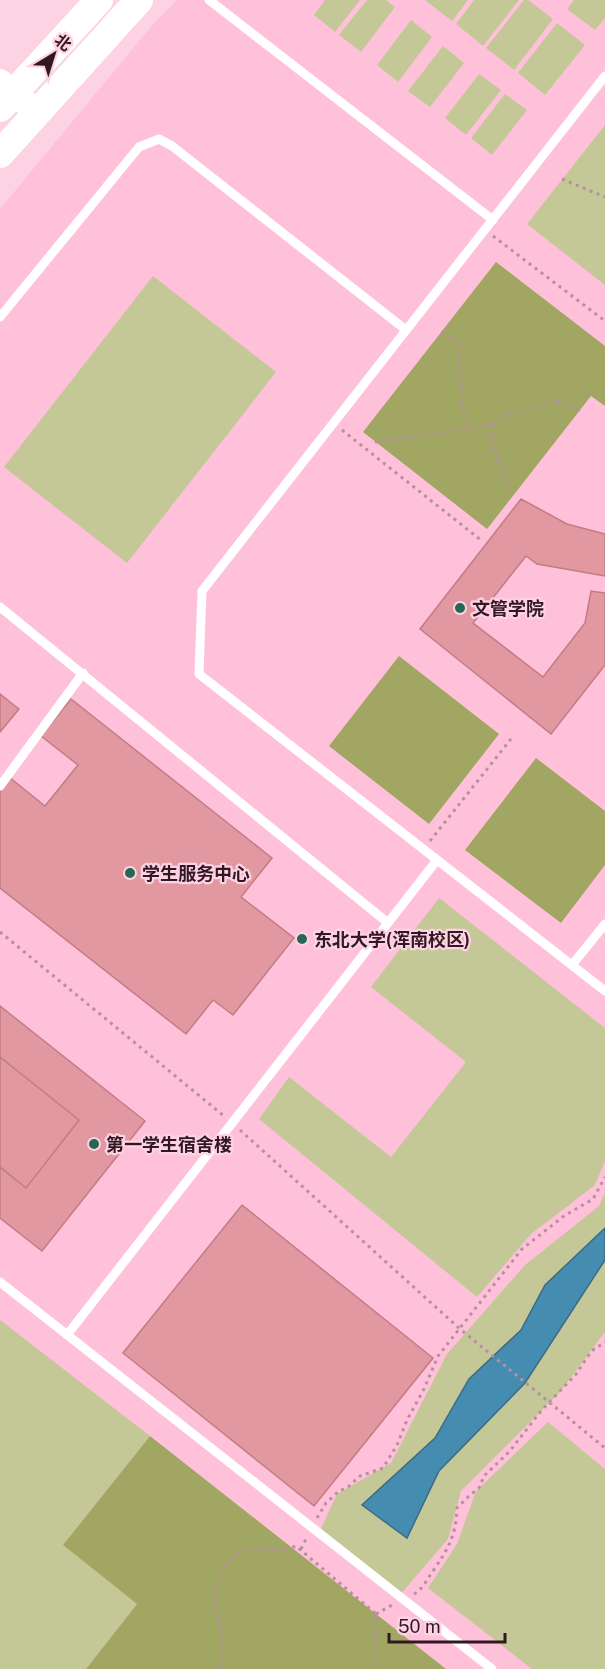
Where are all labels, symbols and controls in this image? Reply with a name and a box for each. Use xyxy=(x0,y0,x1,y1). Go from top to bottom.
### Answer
north arrow xyxy=(24,24,84,84)
text: 北 xyxy=(51,30,75,55)
place label: 文管学院 xyxy=(472,598,544,619)
marker: 文管学院 xyxy=(453,601,467,615)
place label: 学生服务中心 xyxy=(142,863,250,884)
marker: 学生服务中心 xyxy=(123,866,137,880)
place label: 东北大学(浑南校区) xyxy=(314,929,470,950)
marker: 东北大学(浑南校区) xyxy=(295,932,309,946)
place label: 第一学生宿舍楼 xyxy=(106,1134,232,1155)
marker: 第一学生宿舍楼 xyxy=(87,1137,101,1151)
scale bar xyxy=(389,1606,504,1644)
text: 50 m xyxy=(398,1616,441,1637)

